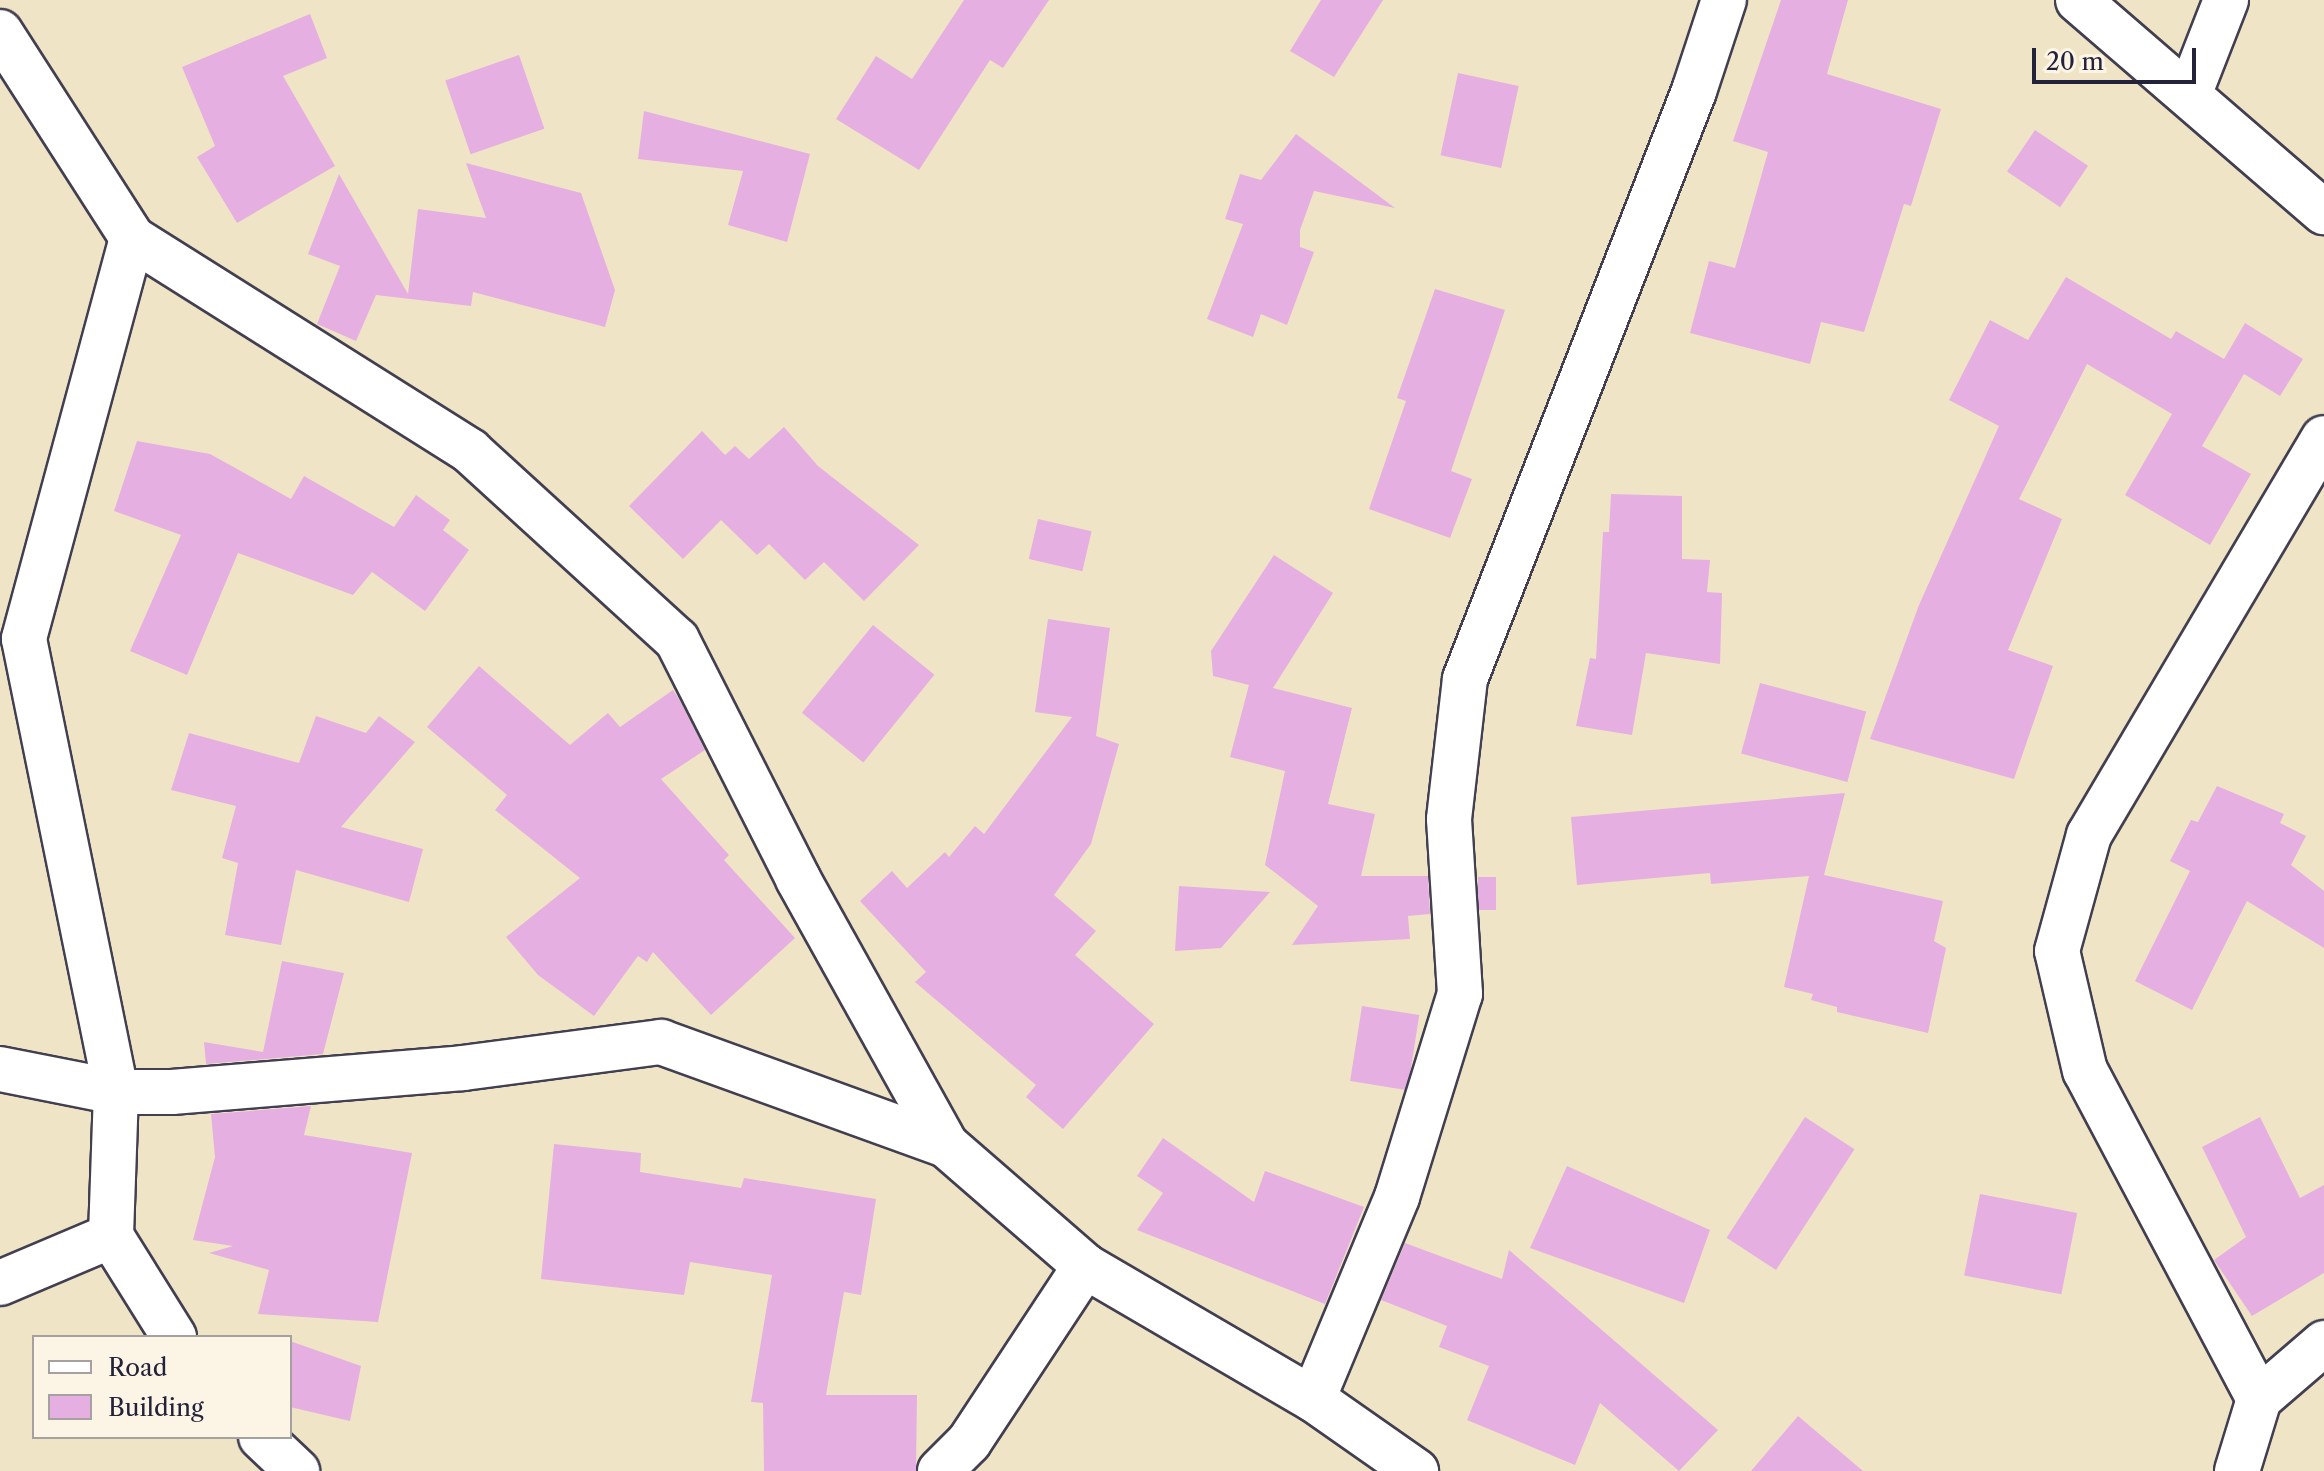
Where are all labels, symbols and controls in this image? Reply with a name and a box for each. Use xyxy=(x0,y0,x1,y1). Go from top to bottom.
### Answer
scale bar xyxy=(2036,32,2200,82)
text: 20 m xyxy=(2046,47,2104,76)
legend xyxy=(32,1335,292,1439)
text: Road xyxy=(108,1353,167,1382)
text: Building xyxy=(108,1393,204,1422)

